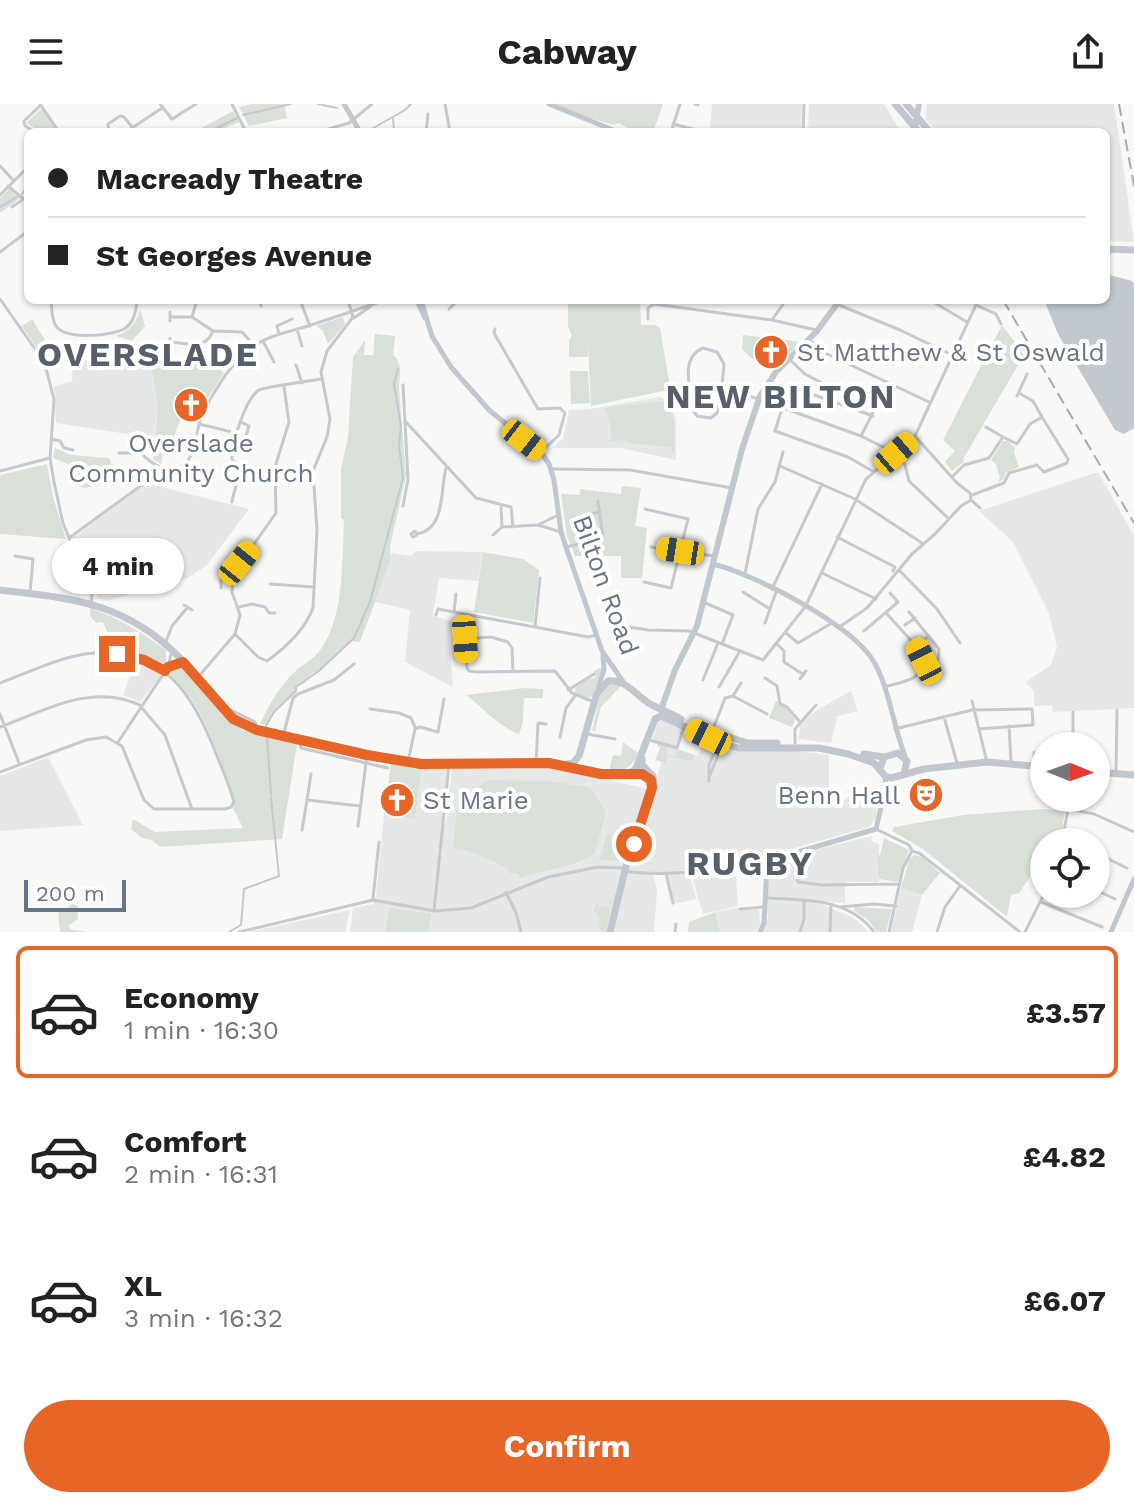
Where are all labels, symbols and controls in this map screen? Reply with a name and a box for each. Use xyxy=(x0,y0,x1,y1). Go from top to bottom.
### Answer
icon: menu xyxy=(24,30,68,74)
icon: share xyxy=(1066,30,1110,74)
text: Cabway xyxy=(497,31,637,73)
text: Macready Theatre xyxy=(96,161,363,196)
text: St Georges Avenue xyxy=(96,238,372,273)
church icon: St Matthew & St Oswald xyxy=(752,333,790,371)
district label: OVERSLADE xyxy=(37,334,259,374)
place label: St Matthew & St Oswald xyxy=(797,337,1105,367)
district label: NEW BILTON xyxy=(665,376,897,416)
church icon: Overslade Community Church xyxy=(172,386,210,424)
car xyxy=(498,416,550,464)
place label: Overslade Community Church xyxy=(68,428,314,488)
car xyxy=(870,428,922,478)
street label: Bilton Road xyxy=(567,511,645,659)
car xyxy=(654,535,706,567)
car xyxy=(215,537,263,589)
callout: 4 min xyxy=(51,538,183,594)
text: 4 min xyxy=(82,551,154,581)
car xyxy=(451,614,479,664)
car xyxy=(902,634,946,688)
route end xyxy=(99,636,135,672)
car xyxy=(681,716,735,758)
north arrow xyxy=(1030,732,1110,812)
map controls xyxy=(1030,732,1110,908)
theatre icon: Benn Hall xyxy=(907,776,945,814)
place label: Benn Hall xyxy=(777,780,900,810)
church icon: St Marie xyxy=(378,781,416,819)
place label: St Marie xyxy=(423,785,529,815)
route start xyxy=(616,826,652,862)
button: locate xyxy=(1030,828,1110,908)
district label: RUGBY xyxy=(686,843,814,883)
scale bar xyxy=(24,876,126,912)
text: 200 m xyxy=(36,881,105,906)
icon: car xyxy=(28,976,100,1048)
text: Economy xyxy=(124,980,259,1015)
text: £3.57 xyxy=(1026,995,1106,1030)
text: 1 min · 16:30 xyxy=(124,1015,279,1045)
icon: car xyxy=(28,1120,100,1192)
text: Comfort xyxy=(124,1124,246,1159)
text: £4.82 xyxy=(1023,1139,1106,1174)
text: 2 min · 16:31 xyxy=(124,1159,278,1189)
icon: car xyxy=(28,1264,100,1336)
text: XL xyxy=(124,1268,162,1303)
text: £6.07 xyxy=(1024,1283,1106,1318)
text: 3 min · 16:32 xyxy=(124,1303,283,1333)
button: Confirm xyxy=(24,1400,1110,1492)

